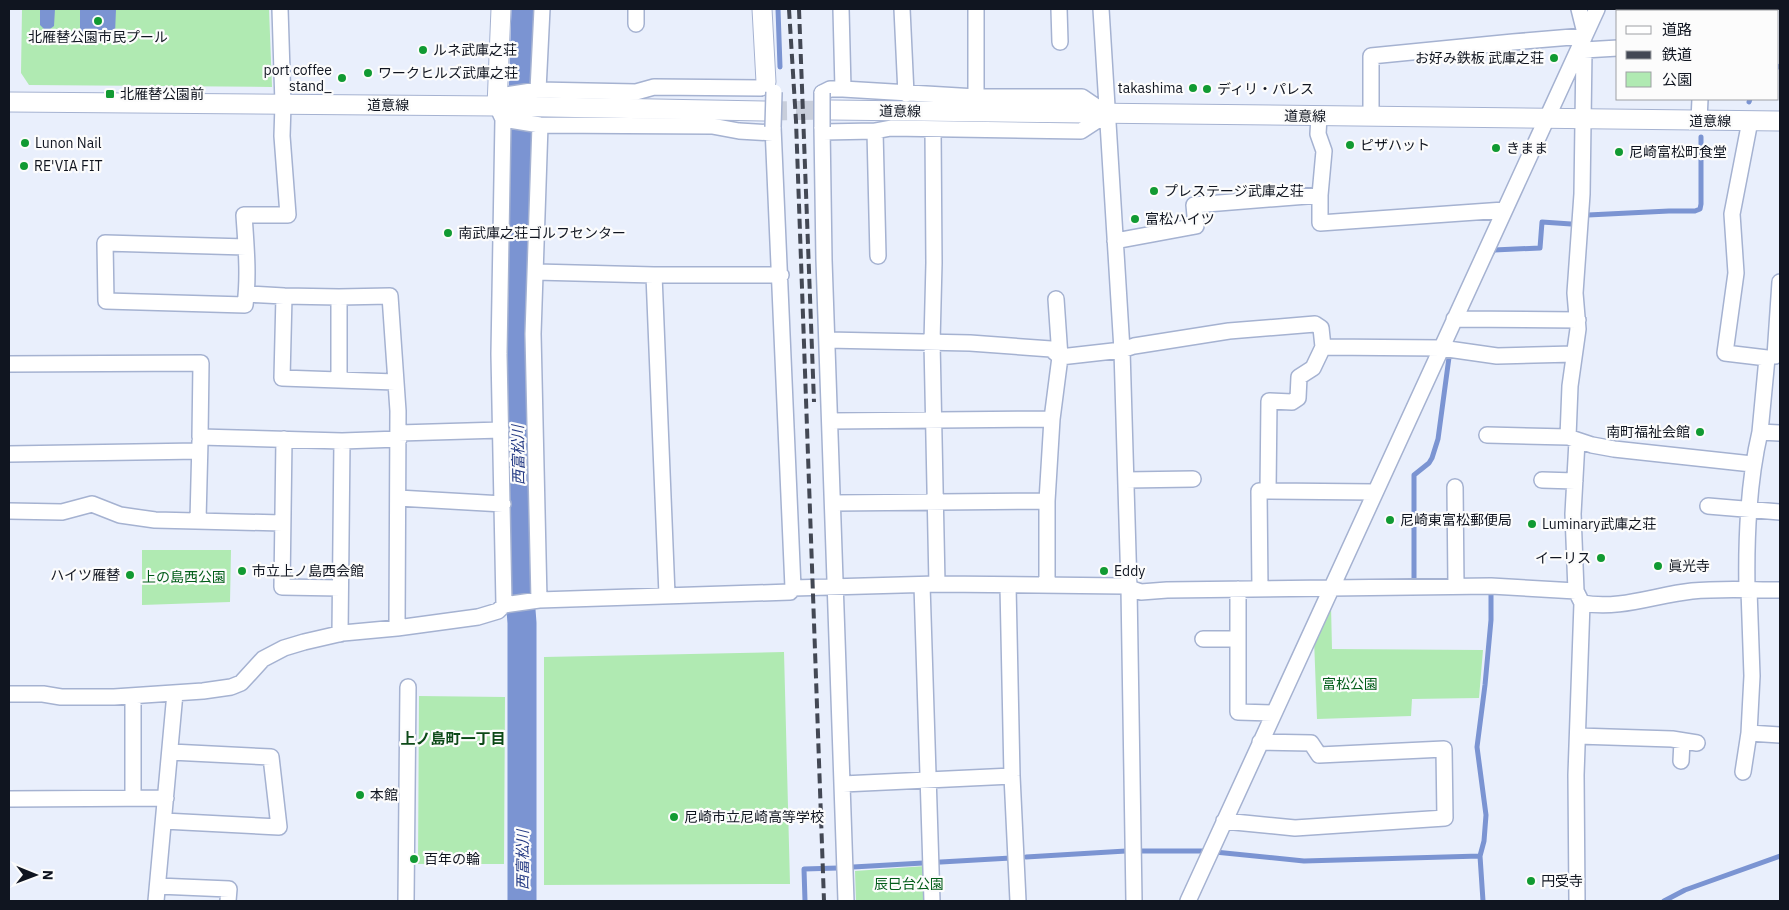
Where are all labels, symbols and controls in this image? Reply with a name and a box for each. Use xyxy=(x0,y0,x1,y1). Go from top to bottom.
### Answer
legend xyxy=(1616,10,1779,100)
marker: 北雁替公園市民プール xyxy=(92,15,104,27)
text: 道路 xyxy=(1662,20,1692,39)
place label: 北雁替公園市民プール xyxy=(28,28,168,46)
place label: ルネ武庫之荘 xyxy=(433,41,517,59)
marker: ルネ武庫之荘 xyxy=(417,44,429,56)
text: 鉄道 xyxy=(1662,45,1692,64)
place label: お好み鉄板 武庫之荘 xyxy=(1415,49,1544,67)
marker: お好み鉄板 武庫之荘 xyxy=(1548,52,1560,64)
place label: port coffee stand_ xyxy=(264,61,332,95)
place label: ワークヒルズ武庫之荘 xyxy=(378,64,518,82)
marker: ワークヒルズ武庫之荘 xyxy=(362,67,374,79)
text: 公園 xyxy=(1662,70,1692,89)
marker: port coffee stand_ xyxy=(336,72,348,84)
place label: takashima xyxy=(1118,79,1184,97)
place label: ディリ・パレス xyxy=(1217,80,1314,98)
marker: takashima xyxy=(1187,82,1199,94)
marker: ディリ・パレス xyxy=(1201,83,1213,95)
place label: 北雁替公園前 xyxy=(120,85,204,103)
marker: 北雁替公園前 xyxy=(104,88,116,100)
street label: 道意線 xyxy=(367,96,409,114)
street label: 道意線 xyxy=(879,102,921,120)
street label: 道意線 xyxy=(1284,107,1326,125)
street label: 道意線 xyxy=(1689,112,1731,130)
place label: Lunon Nail xyxy=(35,134,102,152)
place label: ピザハット xyxy=(1360,136,1430,154)
marker: Lunon Nail xyxy=(19,137,31,149)
marker: ピザハット xyxy=(1344,139,1356,151)
place label: きまま xyxy=(1506,139,1548,157)
marker: きまま xyxy=(1490,142,1502,154)
place label: 尼崎富松町食堂 xyxy=(1629,143,1727,161)
marker: 尼崎富松町食堂 xyxy=(1613,146,1625,158)
place label: RE'VIA FIT xyxy=(34,157,102,175)
marker: RE'VIA FIT xyxy=(18,160,30,172)
place label: プレステージ武庫之荘 xyxy=(1164,182,1304,200)
marker: プレステージ武庫之荘 xyxy=(1148,185,1160,197)
place label: 富松ハイツ xyxy=(1145,210,1215,228)
marker: 富松ハイツ xyxy=(1129,213,1141,225)
place label: 南武庫之荘ゴルフセンター xyxy=(458,224,626,242)
marker: 南武庫之荘ゴルフセンター xyxy=(442,227,454,239)
water label: 西富松川 xyxy=(508,423,528,485)
place label: 南町福祉会館 xyxy=(1606,423,1690,441)
marker: 南町福祉会館 xyxy=(1694,426,1706,438)
place label: 尼崎東富松郵便局 xyxy=(1400,511,1512,529)
marker: 尼崎東富松郵便局 xyxy=(1384,514,1396,526)
place label: Luminary武庫之荘 xyxy=(1542,515,1656,533)
marker: Luminary武庫之荘 xyxy=(1526,518,1538,530)
place label: イーリス xyxy=(1535,549,1591,567)
marker: イーリス xyxy=(1595,552,1607,564)
place label: 眞光寺 xyxy=(1668,557,1710,575)
marker: 眞光寺 xyxy=(1652,560,1664,572)
place label: 市立上ノ島西会館 xyxy=(252,562,364,580)
place label: Eddy xyxy=(1114,562,1145,580)
marker: 市立上ノ島西会館 xyxy=(236,565,248,577)
marker: Eddy xyxy=(1098,565,1110,577)
place label: ハイツ雁替 xyxy=(50,566,120,584)
park label: 上の島西公園 xyxy=(142,568,226,586)
marker: ハイツ雁替 xyxy=(124,569,136,581)
park label: 富松公園 xyxy=(1322,675,1378,693)
district label: 上ノ島町一丁目 xyxy=(400,729,506,748)
place label: 本館 xyxy=(370,786,398,804)
marker: 本館 xyxy=(354,789,366,801)
place label: 尼崎市立尼崎高等学校 xyxy=(684,808,824,826)
marker: 尼崎市立尼崎高等学校 xyxy=(668,811,680,823)
water label: 西富松川 xyxy=(513,828,532,890)
north arrow xyxy=(10,850,60,900)
place label: 百年の輪 xyxy=(424,850,480,868)
marker: 百年の輪 xyxy=(408,853,420,865)
text: N xyxy=(39,870,57,880)
place label: 円受寺 xyxy=(1541,872,1583,890)
park label: 辰巳台公園 xyxy=(874,875,944,893)
marker: 円受寺 xyxy=(1525,875,1537,887)

